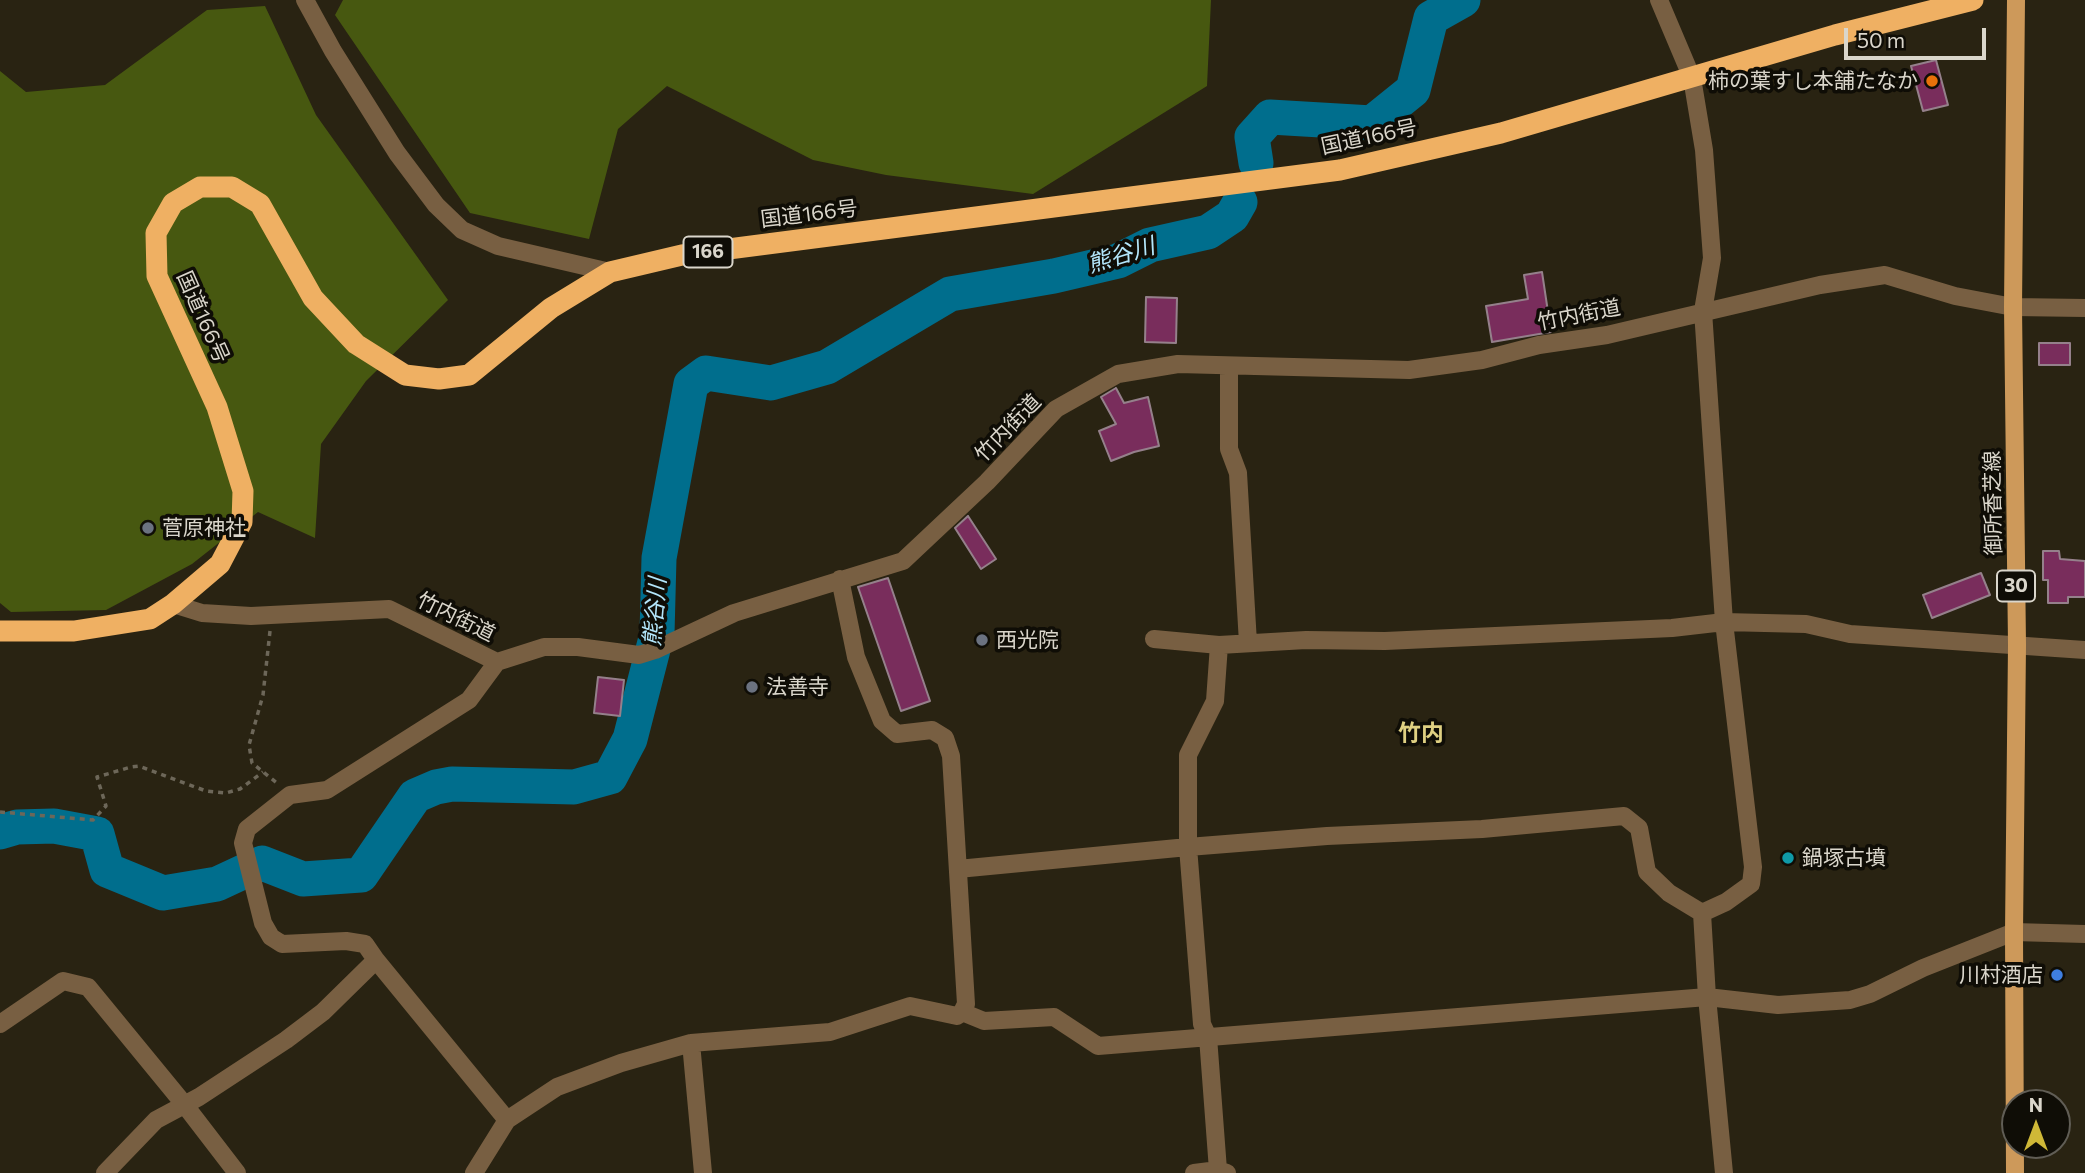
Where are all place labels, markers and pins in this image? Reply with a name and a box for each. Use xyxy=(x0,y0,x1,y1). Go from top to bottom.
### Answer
place label: 柿の葉すし本舗たなか xyxy=(1708,68,1918,94)
marker: 柿の葉すし本舗たなか xyxy=(1924,73,1940,89)
place label: 菅原神社 xyxy=(162,515,246,541)
marker: 菅原神社 xyxy=(140,520,156,536)
place label: 西光院 xyxy=(996,627,1059,653)
marker: 西光院 xyxy=(974,632,990,648)
place label: 法善寺 xyxy=(766,674,829,700)
marker: 法善寺 xyxy=(744,679,760,695)
place label: 鍋塚古墳 xyxy=(1802,845,1886,871)
marker: 鍋塚古墳 xyxy=(1780,850,1796,866)
place label: 川村酒店 xyxy=(1959,962,2043,988)
marker: 川村酒店 xyxy=(2049,967,2065,983)

